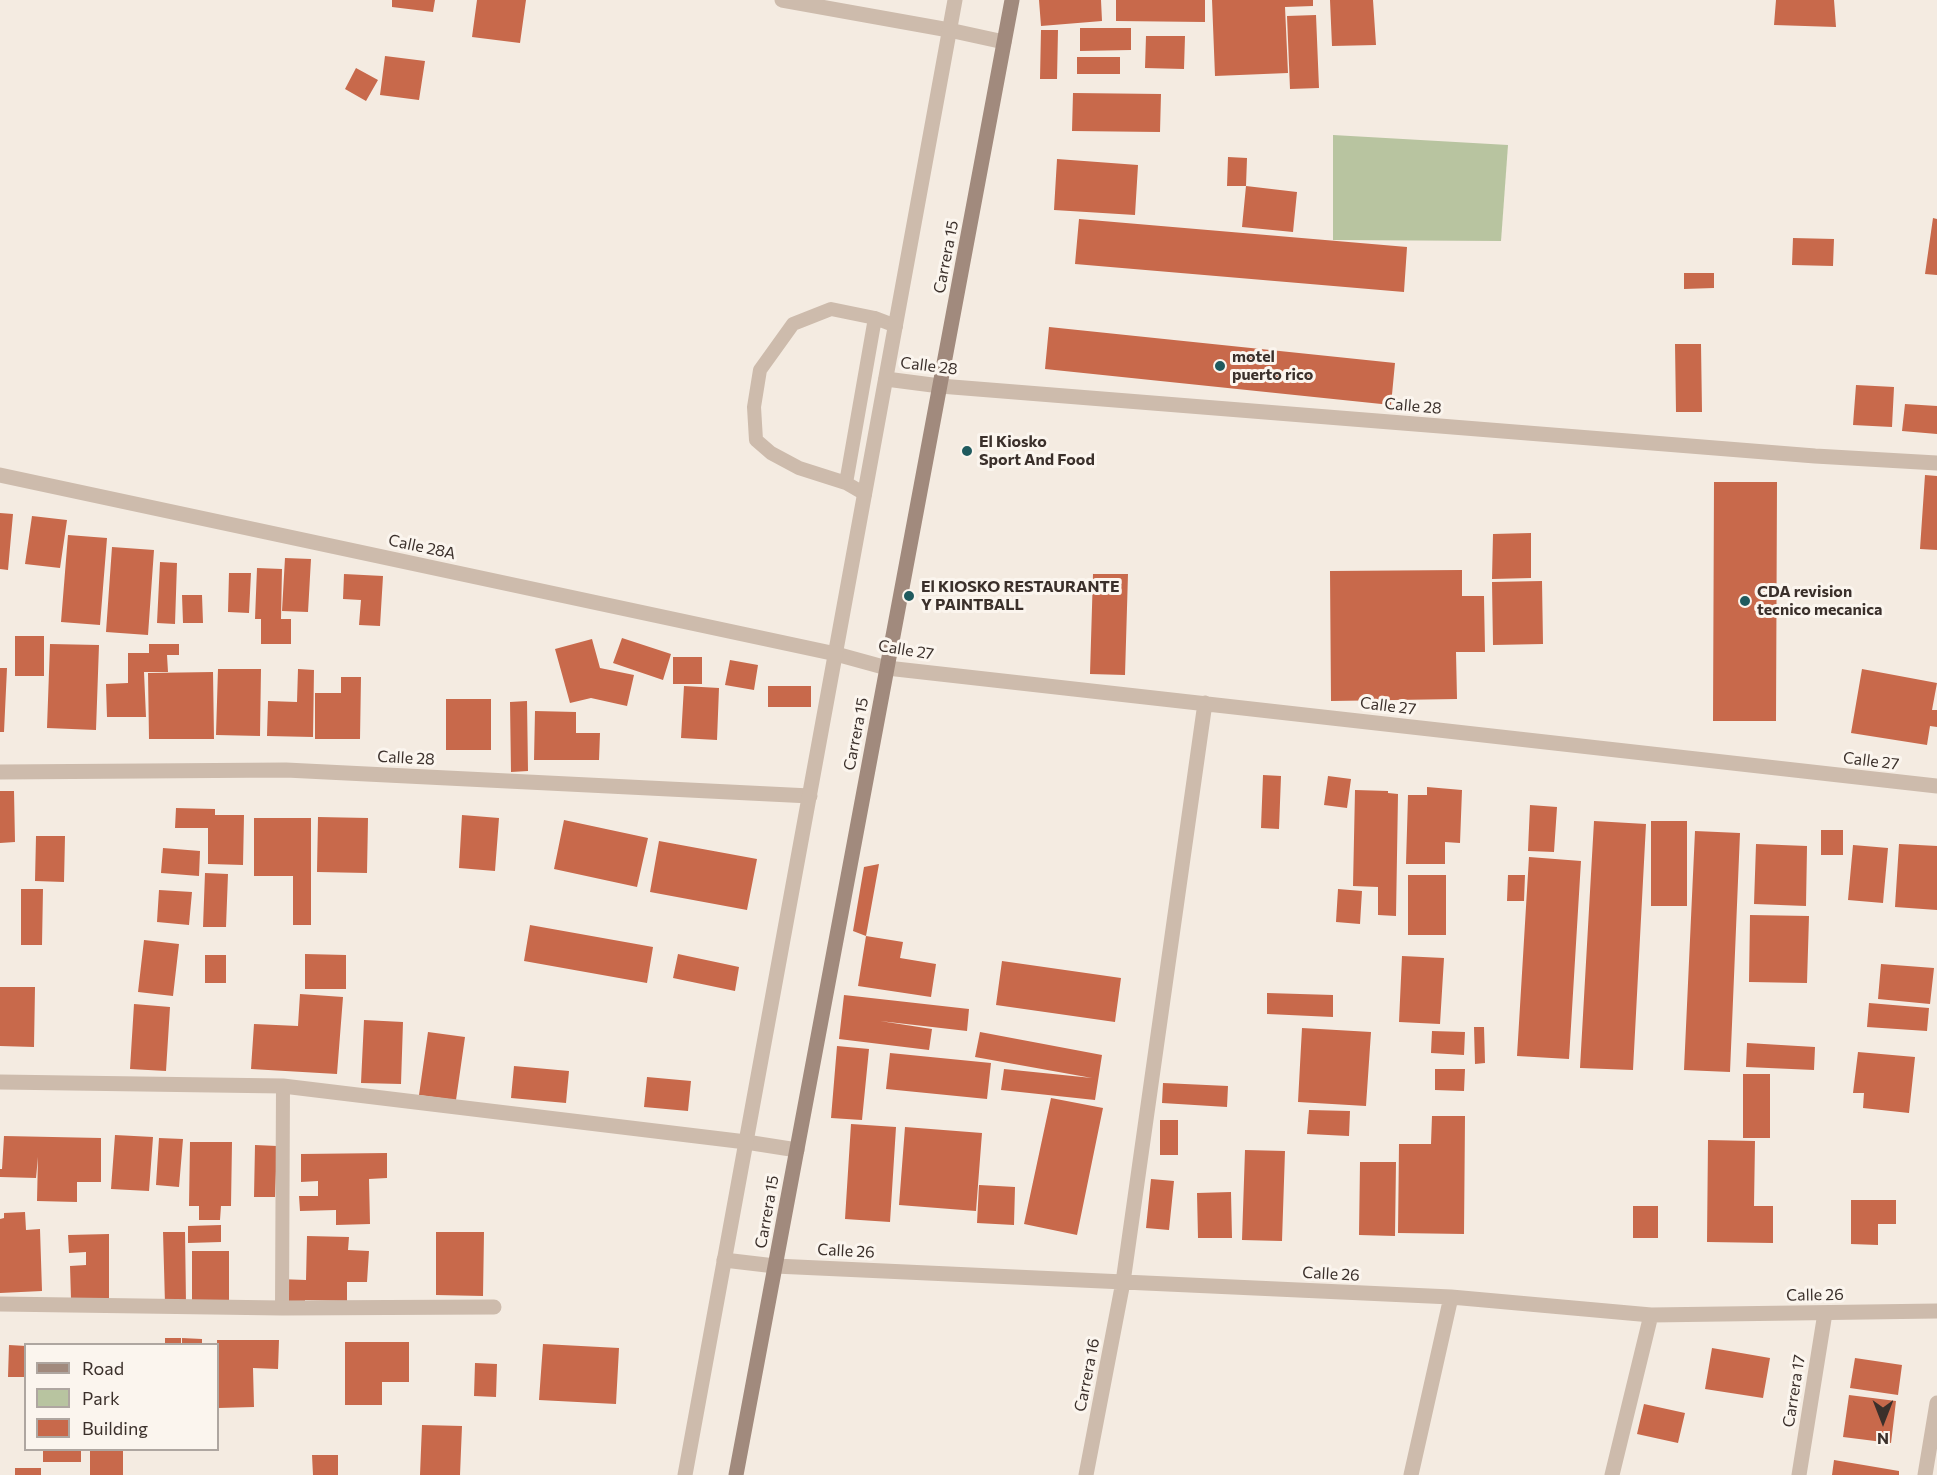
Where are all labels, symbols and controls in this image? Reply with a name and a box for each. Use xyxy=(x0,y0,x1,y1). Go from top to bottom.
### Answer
street label: Carrera 15 xyxy=(930,219,962,295)
place label: motel puerto rico xyxy=(1232,347,1313,385)
street label: Calle 28 xyxy=(899,353,959,379)
marker: motel puerto rico xyxy=(1213,359,1227,373)
street label: Calle 28 xyxy=(1384,394,1442,418)
place label: El Kiosko Sport And Food xyxy=(979,432,1095,470)
marker: El Kiosko Sport And Food xyxy=(960,444,974,458)
street label: Calle 28A xyxy=(387,531,457,563)
place label: El KIOSKO RESTAURANTE Y PAINTBALL xyxy=(921,577,1119,615)
place label: CDA revision tecnico mecanica xyxy=(1757,582,1882,620)
marker: El KIOSKO RESTAURANTE Y PAINTBALL xyxy=(902,589,916,603)
marker: CDA revision tecnico mecanica xyxy=(1738,594,1752,608)
street label: Calle 27 xyxy=(877,636,935,664)
street label: Calle 27 xyxy=(1359,693,1417,719)
street label: Carrera 15 xyxy=(840,696,872,772)
street label: Calle 28 xyxy=(377,747,435,769)
street label: Calle 27 xyxy=(1842,748,1900,774)
street label: Carrera 15 xyxy=(751,1174,783,1250)
street label: Calle 26 xyxy=(817,1240,875,1262)
street label: Calle 26 xyxy=(1302,1263,1360,1285)
street label: Calle 26 xyxy=(1786,1285,1844,1305)
street label: Carrera 16 xyxy=(1070,1337,1104,1413)
legend xyxy=(24,1343,219,1451)
street label: Carrera 17 xyxy=(1779,1353,1809,1429)
text: Road xyxy=(82,1357,124,1379)
text: Park xyxy=(82,1387,120,1409)
north arrow xyxy=(1853,1391,1913,1451)
text: Building xyxy=(82,1417,148,1439)
text: N xyxy=(1877,1430,1889,1449)

